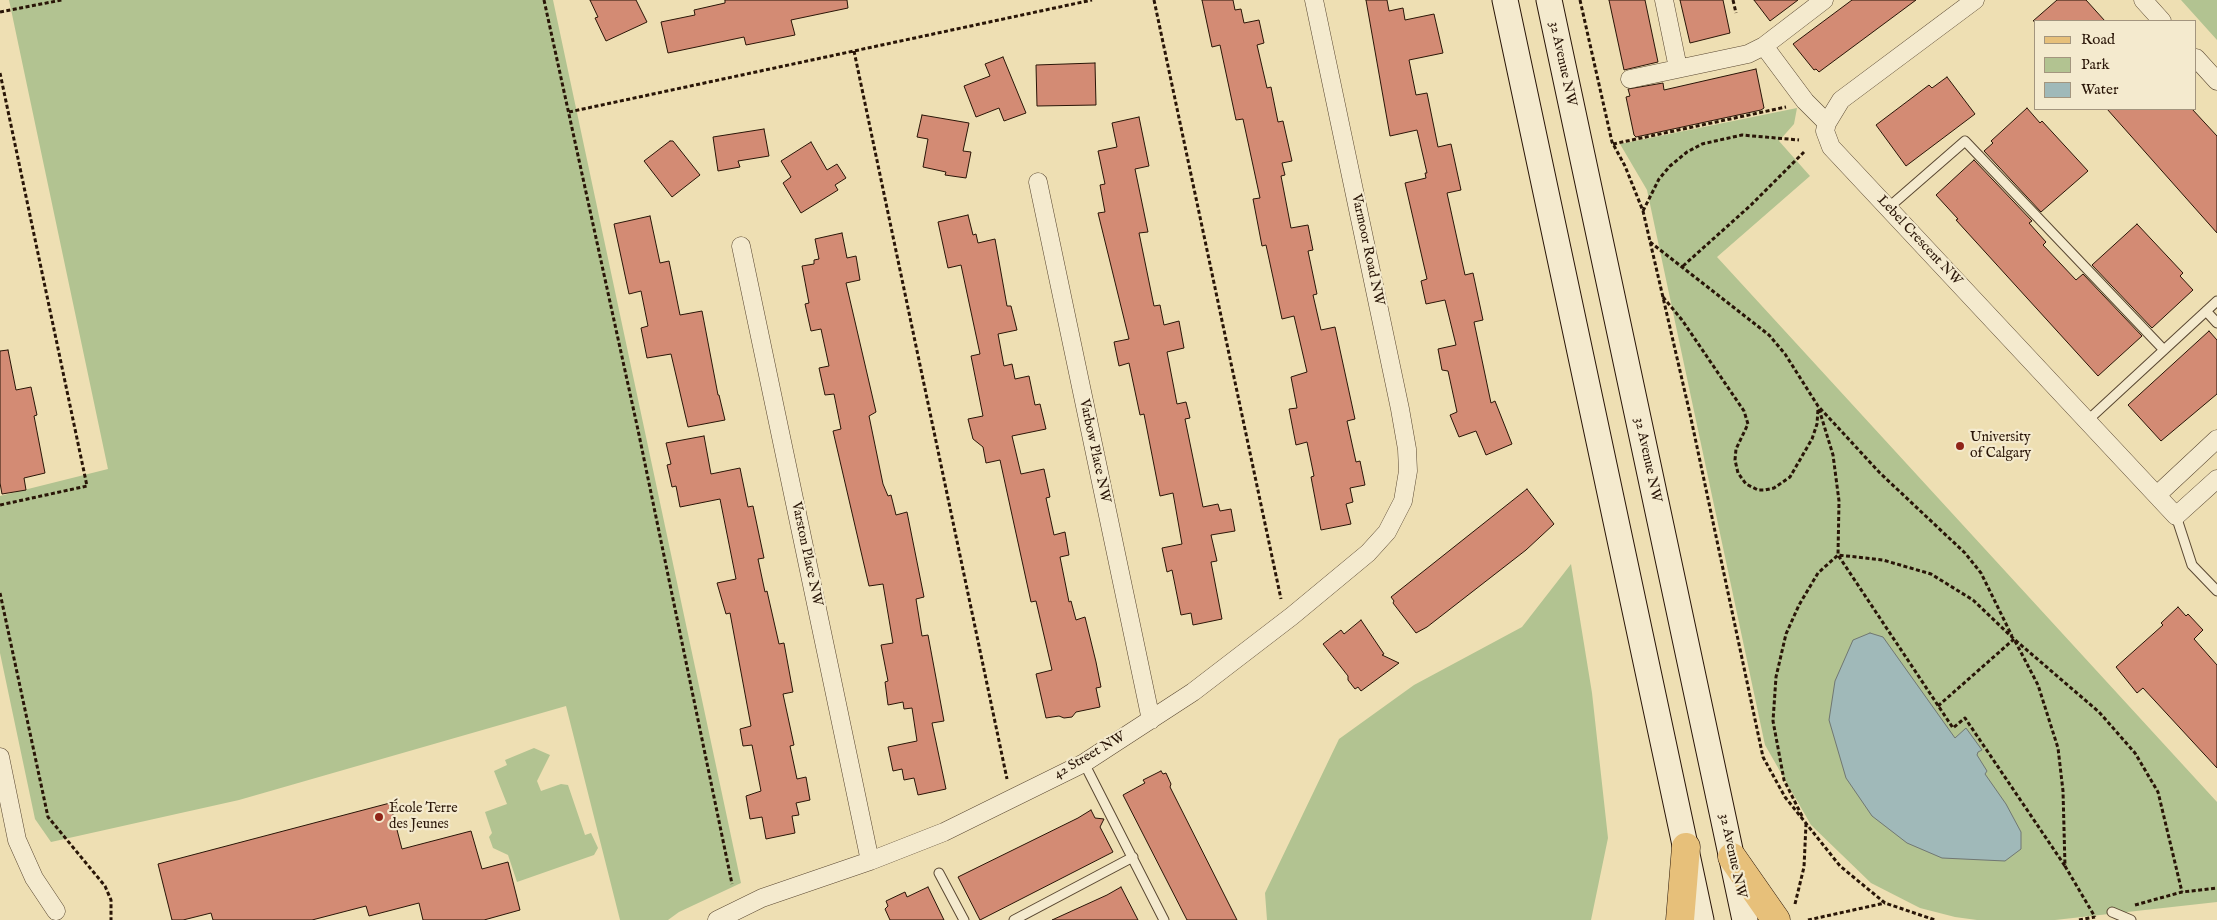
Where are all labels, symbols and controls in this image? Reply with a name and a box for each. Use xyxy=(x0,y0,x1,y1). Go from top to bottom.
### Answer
street label: 32 Avenue NW xyxy=(1545,20,1579,108)
legend xyxy=(2034,20,2197,110)
text: Road xyxy=(2081,30,2115,49)
text: Park xyxy=(2081,55,2110,74)
text: Water xyxy=(2081,80,2118,99)
street label: Varmoor Road NW xyxy=(1347,193,1387,307)
street label: Lebel Crescent NW xyxy=(1873,193,1965,289)
street label: Varbow Place NW xyxy=(1075,398,1113,504)
street label: 32 Avenue NW xyxy=(1630,416,1664,504)
place label: University of Calgary xyxy=(1970,430,2031,462)
marker: University of Calgary xyxy=(1954,440,1966,452)
street label: Varston Place NW xyxy=(787,500,825,608)
street label: 42 Street NW xyxy=(1051,729,1129,783)
place label: École Terre des Jeunes xyxy=(389,801,458,834)
marker: École Terre des Jeunes xyxy=(373,811,385,823)
street label: 32 Avenue NW xyxy=(1715,812,1749,900)

